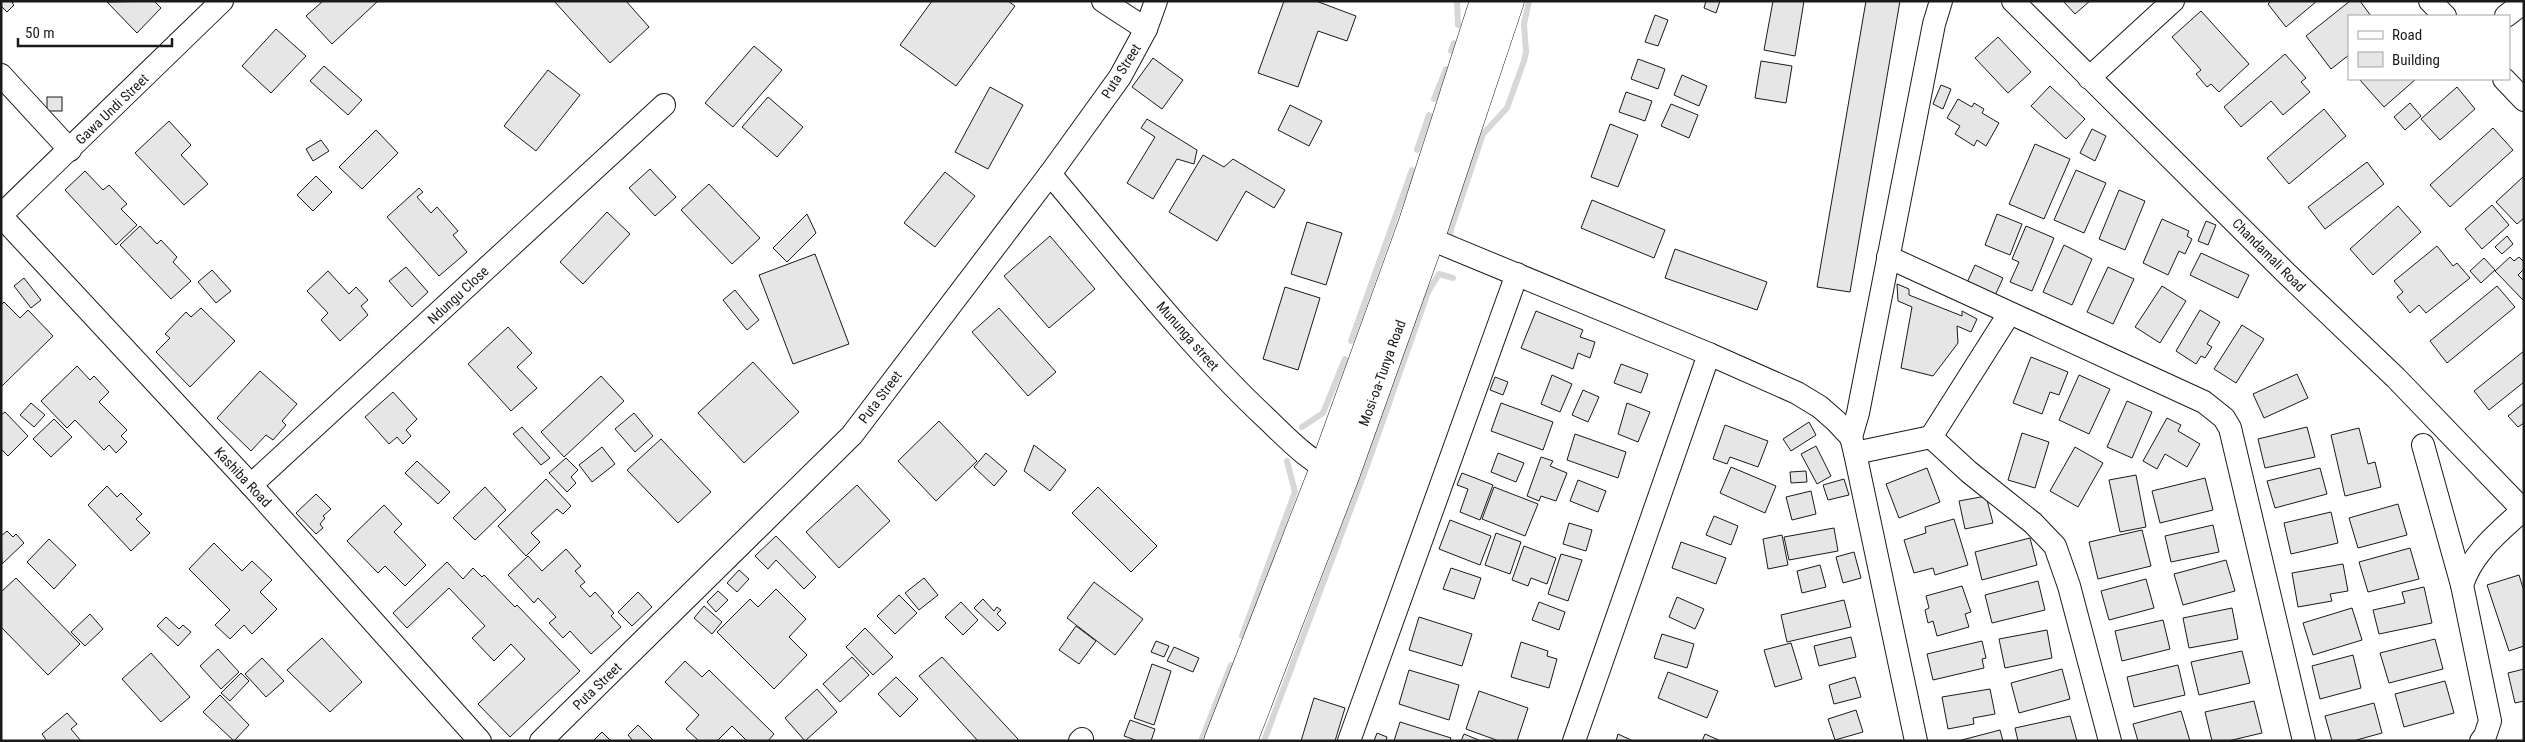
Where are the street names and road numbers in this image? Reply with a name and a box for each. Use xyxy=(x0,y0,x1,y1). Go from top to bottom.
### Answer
street label: Puta Street xyxy=(1098,41,1144,101)
street label: Gawa Undi Street xyxy=(72,70,152,148)
street label: Chandamali Road xyxy=(2229,215,2309,295)
street label: Ndungu Close xyxy=(424,263,492,327)
street label: Mununga street xyxy=(1154,298,1222,374)
street label: Mosi-oa-Tunya Road xyxy=(1355,318,1409,428)
street label: Puta Street xyxy=(855,368,905,426)
street label: Kashiba Road xyxy=(211,444,275,510)
street label: Puta Street xyxy=(569,659,625,713)

